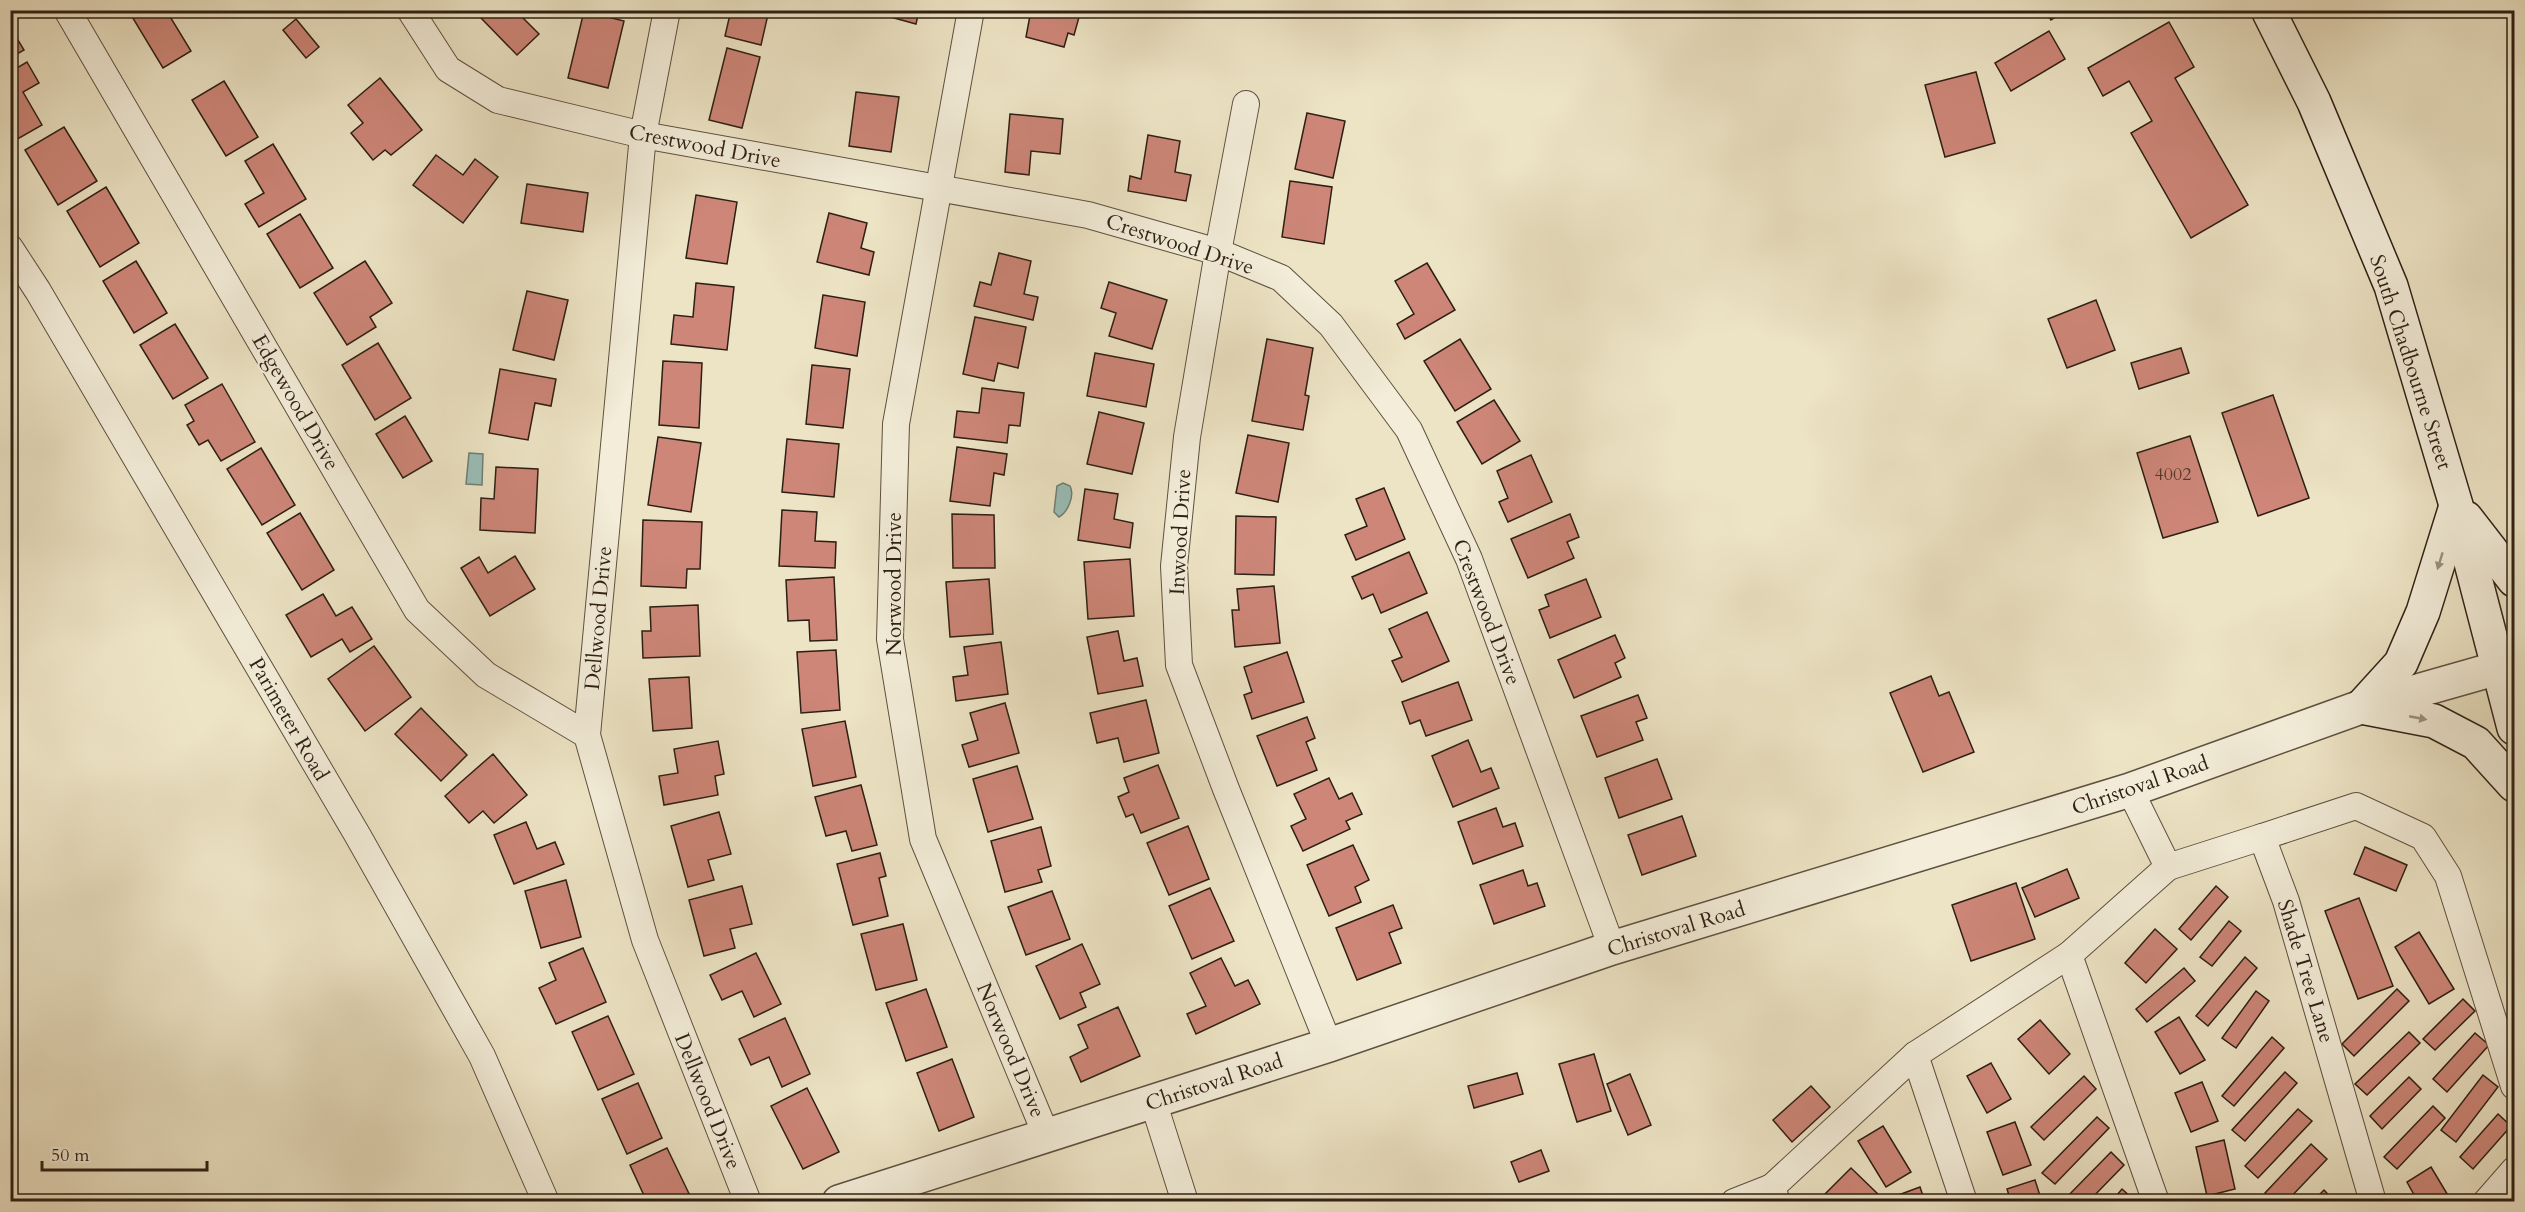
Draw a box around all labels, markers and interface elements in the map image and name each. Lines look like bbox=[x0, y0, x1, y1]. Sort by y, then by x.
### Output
street label: Crestwood Drive bbox=[627, 118, 783, 175]
street label: Crestwood Drive bbox=[1102, 207, 1258, 282]
street label: South Chadbourne Street bbox=[2362, 251, 2459, 474]
street label: Edgewood Drive bbox=[245, 329, 346, 476]
house number: 4002 bbox=[2155, 462, 2191, 487]
street label: Inwood Drive bbox=[1163, 468, 1198, 596]
street label: Norwood Drive bbox=[880, 512, 909, 656]
street label: Crestwood Drive bbox=[1445, 535, 1528, 689]
street label: Dellwood Drive bbox=[578, 545, 619, 691]
one-way arrow bbox=[2435, 552, 2444, 570]
street label: Parimeter Road bbox=[242, 652, 336, 786]
one-way arrow bbox=[2409, 714, 2428, 723]
street label: Christoval Road bbox=[2068, 748, 2212, 822]
street label: Christoval Road bbox=[1604, 895, 1749, 964]
street label: Shade Tree Lane bbox=[2270, 896, 2341, 1046]
street label: Norwood Drive bbox=[969, 978, 1052, 1122]
street label: Dellwood Drive bbox=[667, 1029, 748, 1174]
street label: Christoval Road bbox=[1142, 1047, 1287, 1118]
scale bar bbox=[42, 1134, 207, 1172]
text: 50 m bbox=[51, 1143, 90, 1168]

